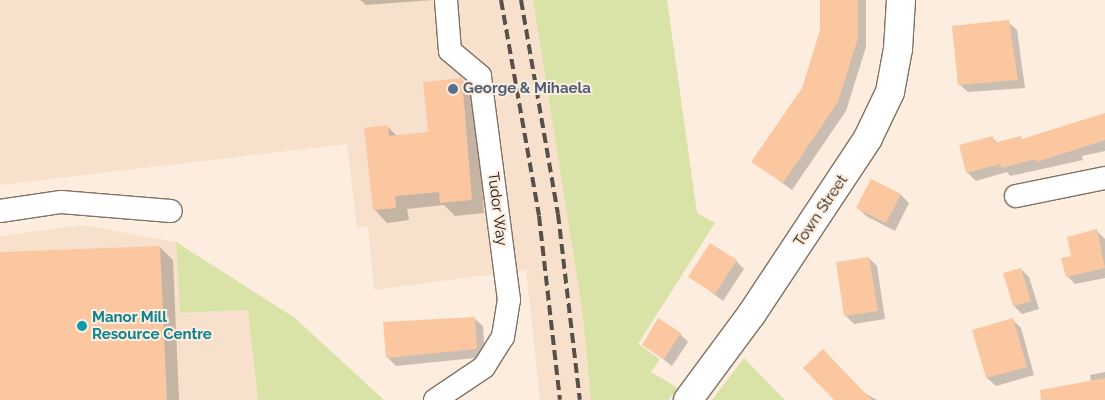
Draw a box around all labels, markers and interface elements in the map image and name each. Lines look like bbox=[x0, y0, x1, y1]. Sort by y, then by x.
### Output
place label: George & Mihaela bbox=[463, 80, 591, 98]
marker: George & Mihaela bbox=[447, 83, 459, 95]
street label: Tudor Way bbox=[483, 171, 511, 247]
street label: Town Street bbox=[790, 172, 852, 250]
place label: Manor Mill Resource Centre bbox=[92, 308, 212, 343]
marker: Manor Mill Resource Centre bbox=[76, 320, 88, 332]

